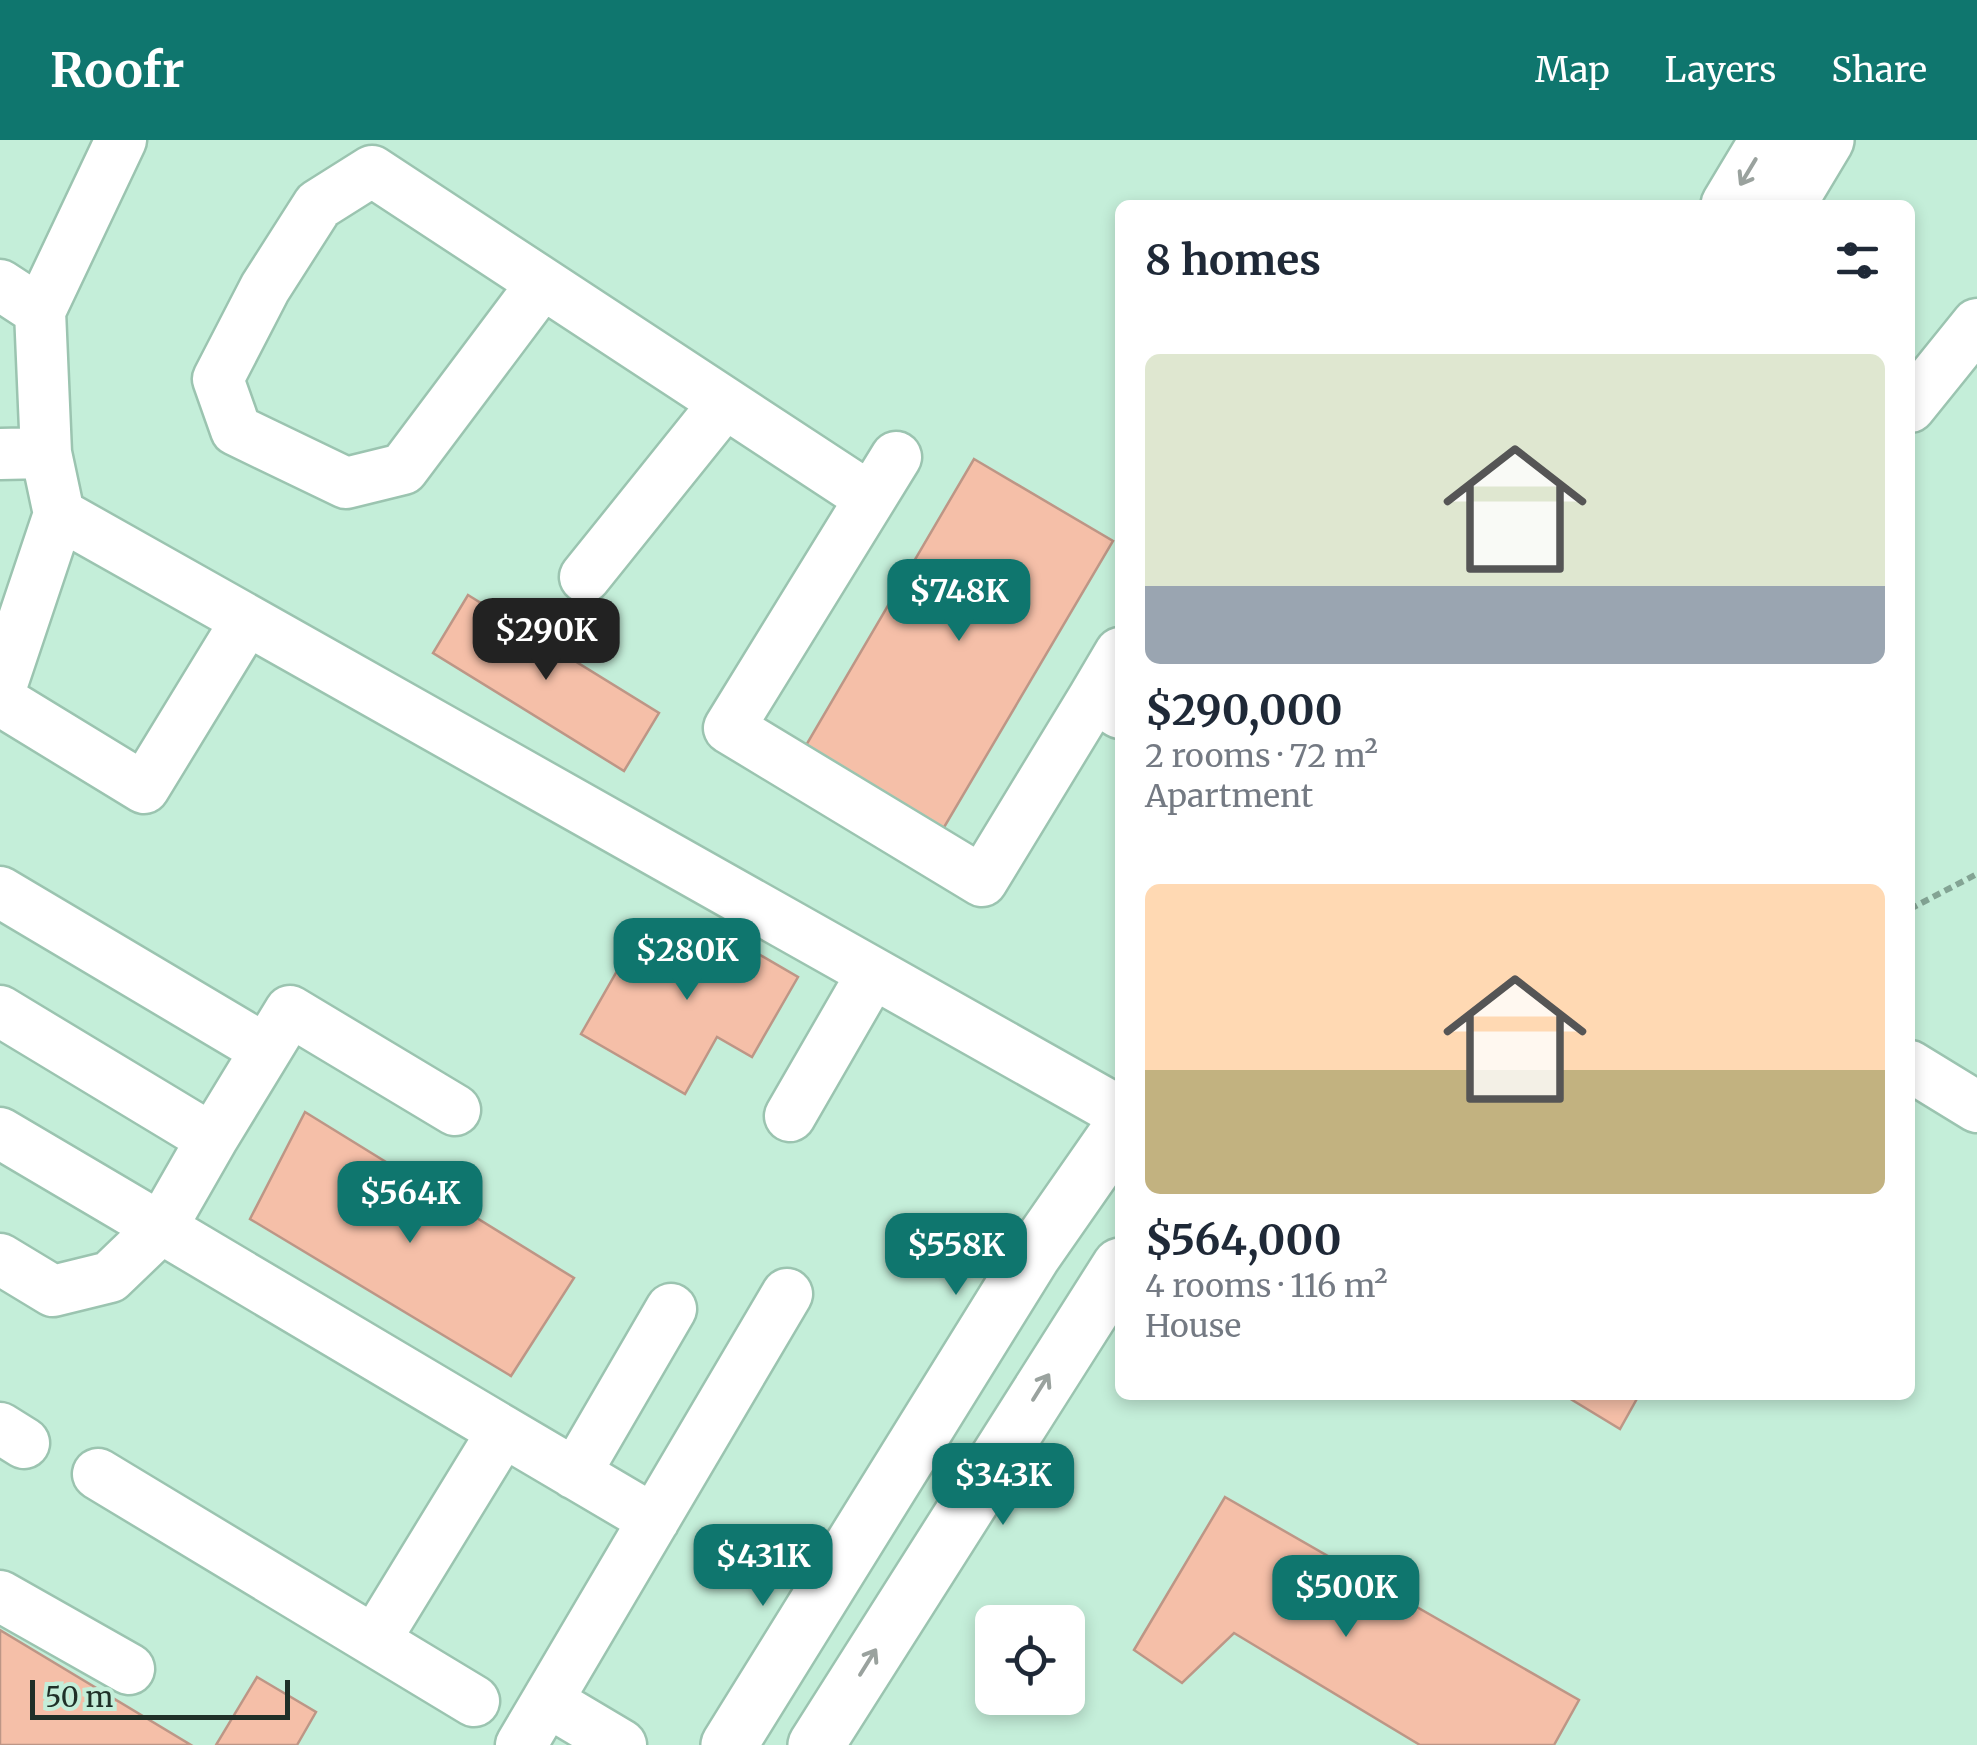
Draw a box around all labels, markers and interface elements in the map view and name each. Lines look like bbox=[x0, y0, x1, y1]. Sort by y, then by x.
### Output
text: Roofr bbox=[50, 40, 184, 100]
text: Map bbox=[1535, 48, 1610, 92]
text: Layers bbox=[1665, 48, 1776, 92]
text: Share bbox=[1831, 48, 1927, 92]
one-way arrow bbox=[1738, 158, 1758, 186]
icon: filters bbox=[1830, 233, 1885, 288]
text: 8 homes bbox=[1145, 234, 1321, 286]
icon: home bbox=[1425, 419, 1605, 599]
pin: $748K bbox=[889, 559, 1029, 644]
text: $748K bbox=[909, 571, 1009, 611]
pin: $290K bbox=[476, 598, 616, 683]
text: $290K bbox=[495, 610, 597, 650]
text: $290,000 bbox=[1145, 684, 1343, 736]
text: 2 rooms · 72 m² bbox=[1145, 736, 1378, 776]
text: Apartment bbox=[1145, 776, 1313, 816]
pin: $280K bbox=[617, 918, 757, 1003]
text: $280K bbox=[636, 930, 738, 970]
icon: home bbox=[1425, 949, 1605, 1129]
pin: $564K bbox=[340, 1161, 480, 1246]
text: $564K bbox=[359, 1173, 461, 1213]
pin: $558K bbox=[886, 1213, 1026, 1298]
text: $564,000 bbox=[1145, 1214, 1341, 1266]
text: $558K bbox=[907, 1225, 1005, 1265]
text: 4 rooms · 116 m² bbox=[1145, 1266, 1388, 1306]
text: House bbox=[1145, 1306, 1241, 1346]
one-way arrow bbox=[1031, 1373, 1051, 1402]
pin: $343K bbox=[933, 1443, 1073, 1528]
text: $343K bbox=[954, 1455, 1052, 1495]
pin: $431K bbox=[693, 1524, 833, 1609]
text: $431K bbox=[716, 1536, 810, 1576]
pin: $500K bbox=[1276, 1555, 1416, 1640]
text: $500K bbox=[1294, 1567, 1398, 1607]
map controls bbox=[975, 1605, 1085, 1715]
button: locate bbox=[975, 1605, 1085, 1715]
one-way arrow bbox=[858, 1649, 878, 1677]
scale bar bbox=[30, 1675, 290, 1720]
text: 50 m bbox=[45, 1679, 113, 1715]

